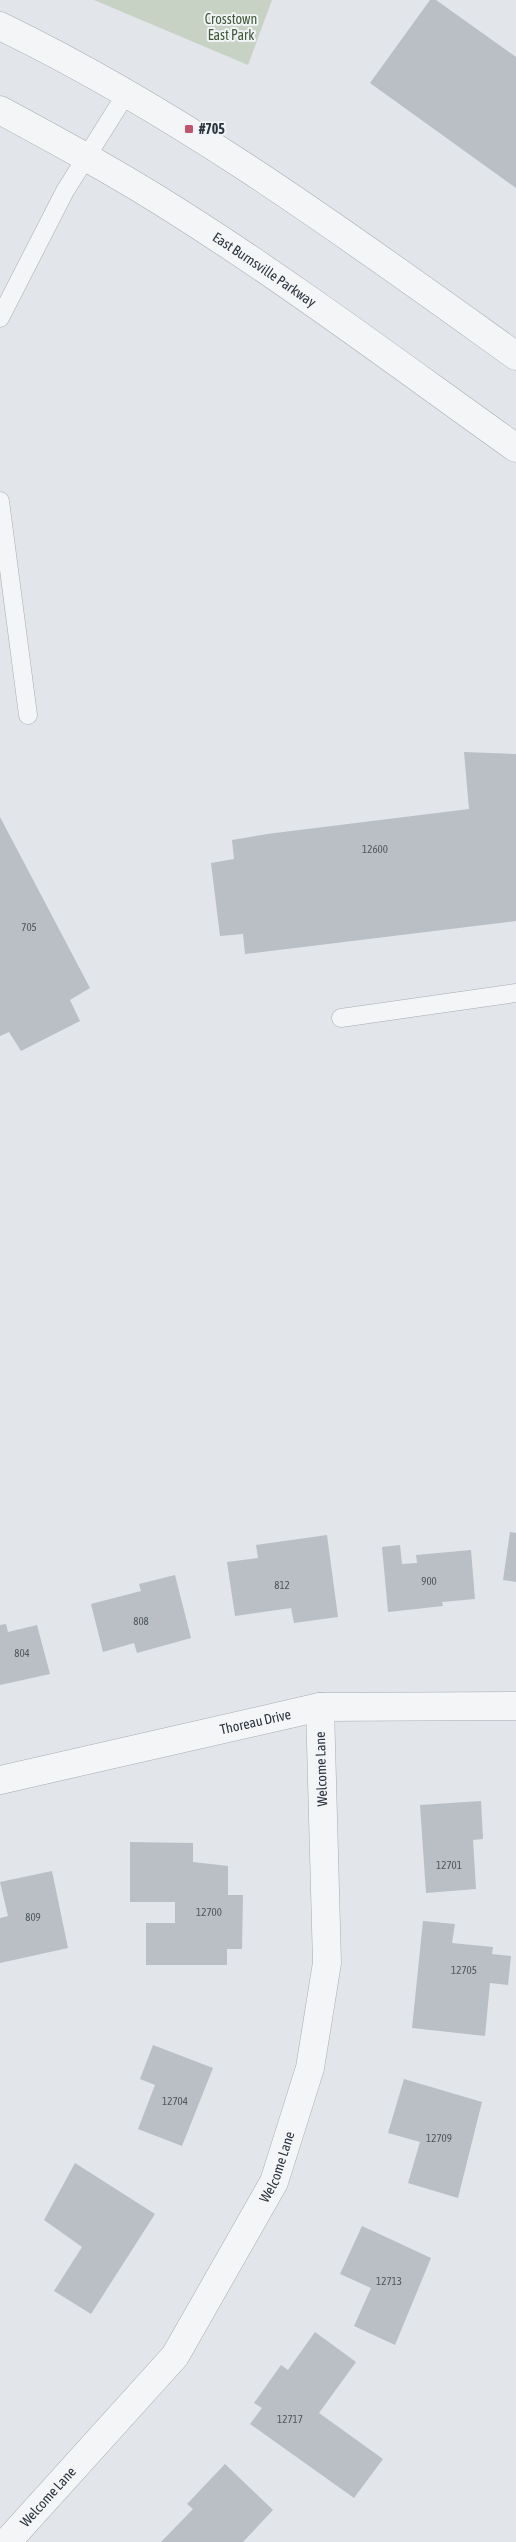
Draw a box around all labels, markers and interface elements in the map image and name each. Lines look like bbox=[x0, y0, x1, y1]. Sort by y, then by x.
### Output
park label: Crosstown East Park bbox=[205, 11, 257, 43]
place label: #705 bbox=[198, 121, 225, 137]
marker: #705 bbox=[183, 123, 195, 135]
street label: East Burnsville Parkway bbox=[210, 229, 319, 310]
house number: 12600 bbox=[362, 843, 388, 855]
house number: 705 bbox=[21, 921, 37, 933]
house number: 900 bbox=[421, 1575, 437, 1587]
house number: 812 bbox=[274, 1579, 290, 1591]
house number: 808 bbox=[133, 1615, 149, 1627]
house number: 804 bbox=[14, 1647, 30, 1659]
street label: Thoreau Drive bbox=[218, 1706, 292, 1738]
street label: Welcome Lane bbox=[312, 1731, 330, 1807]
house number: 12701 bbox=[436, 1859, 462, 1871]
house number: 12700 bbox=[196, 1906, 222, 1918]
house number: 809 bbox=[25, 1911, 41, 1923]
house number: 12705 bbox=[451, 1964, 477, 1976]
house number: 12704 bbox=[162, 2095, 188, 2107]
street label: Welcome Lane bbox=[256, 2129, 297, 2205]
house number: 12709 bbox=[426, 2132, 452, 2144]
house number: 12713 bbox=[376, 2275, 402, 2287]
house number: 12717 bbox=[277, 2413, 303, 2425]
street label: Welcome Lane bbox=[17, 2464, 79, 2530]

